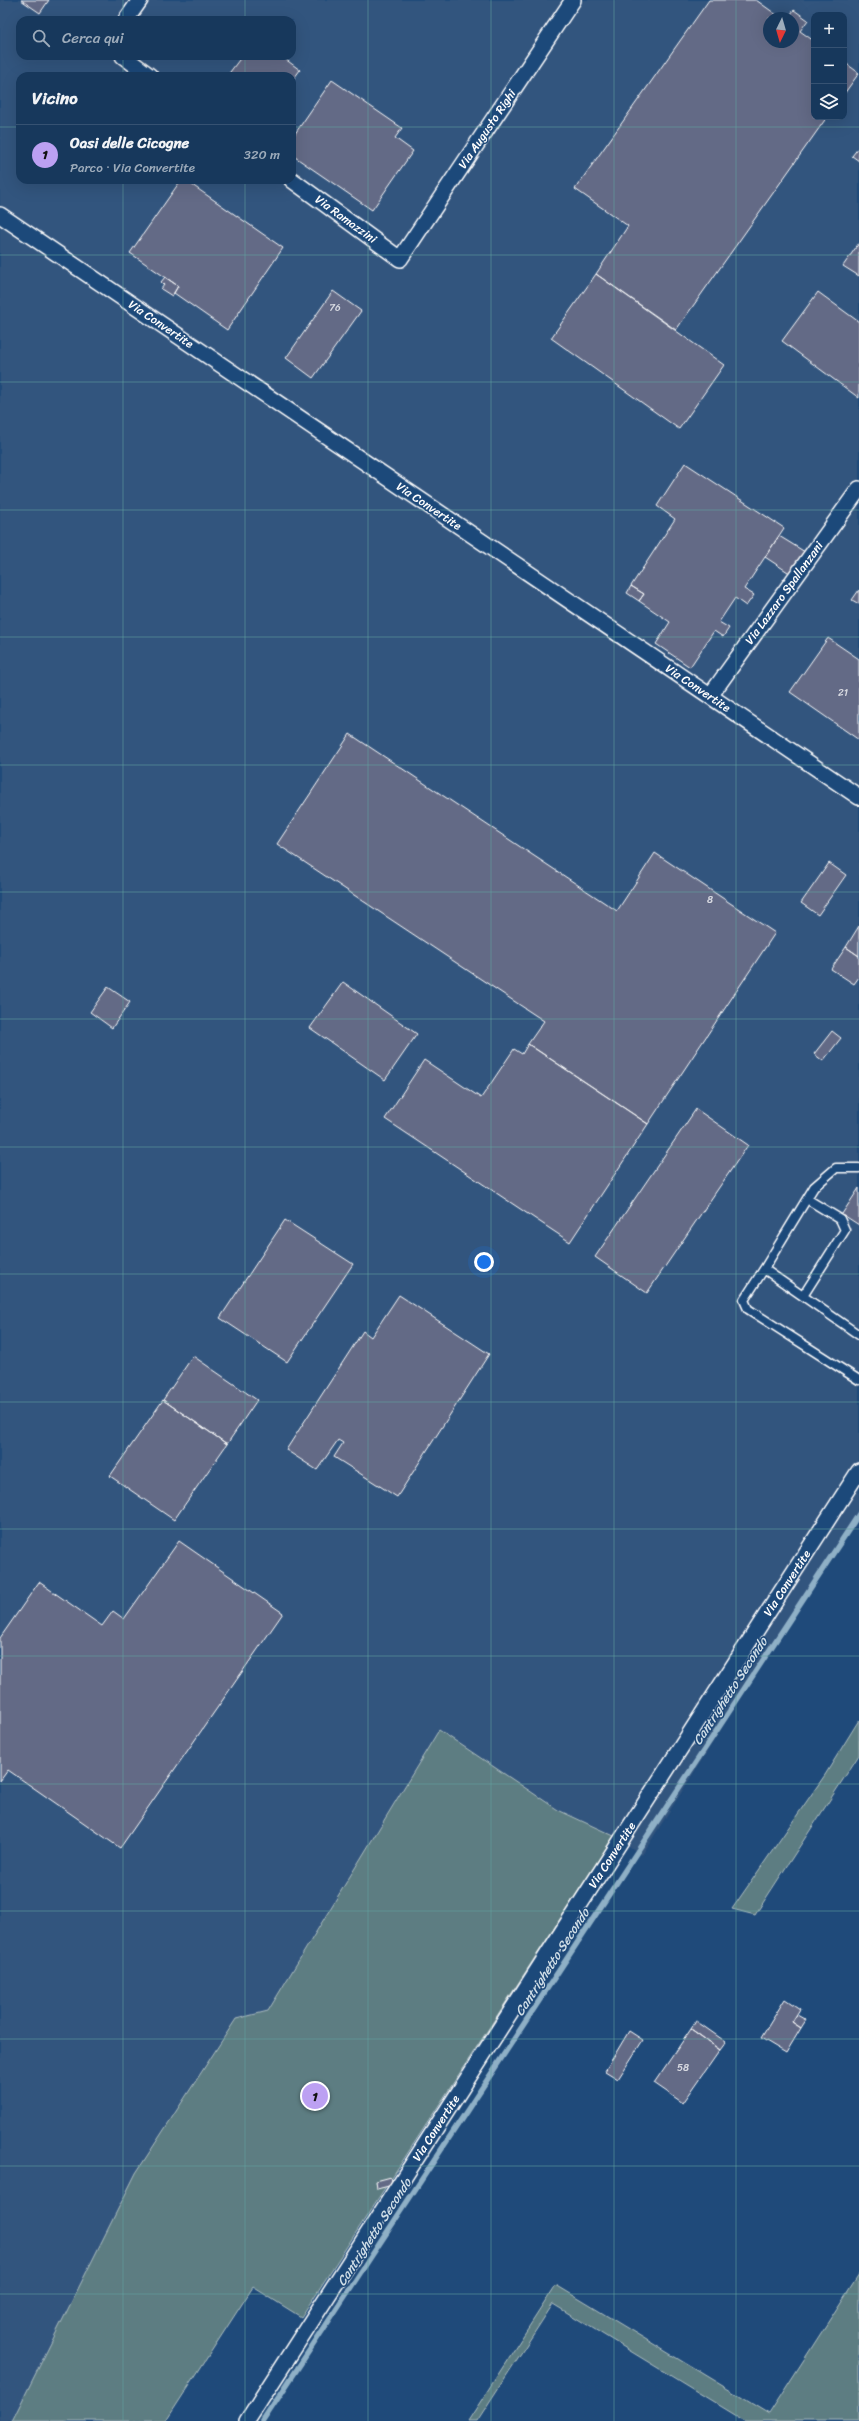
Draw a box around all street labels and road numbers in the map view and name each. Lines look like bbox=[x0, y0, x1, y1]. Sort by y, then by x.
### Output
street label: Via Augusto Righi bbox=[452, 84, 522, 173]
street label: Via Ramazzini bbox=[310, 189, 382, 250]
street label: Via Convertite bbox=[123, 294, 199, 354]
street label: Via Convertite bbox=[391, 476, 467, 536]
street label: Via Lazzaro Spallanzani bbox=[739, 536, 830, 649]
street label: Via Convertite bbox=[660, 658, 736, 718]
street label: Via Convertite bbox=[757, 1545, 817, 1621]
street label: Via Convertite bbox=[582, 1817, 642, 1893]
street label: Via Convertite bbox=[406, 2090, 466, 2166]

